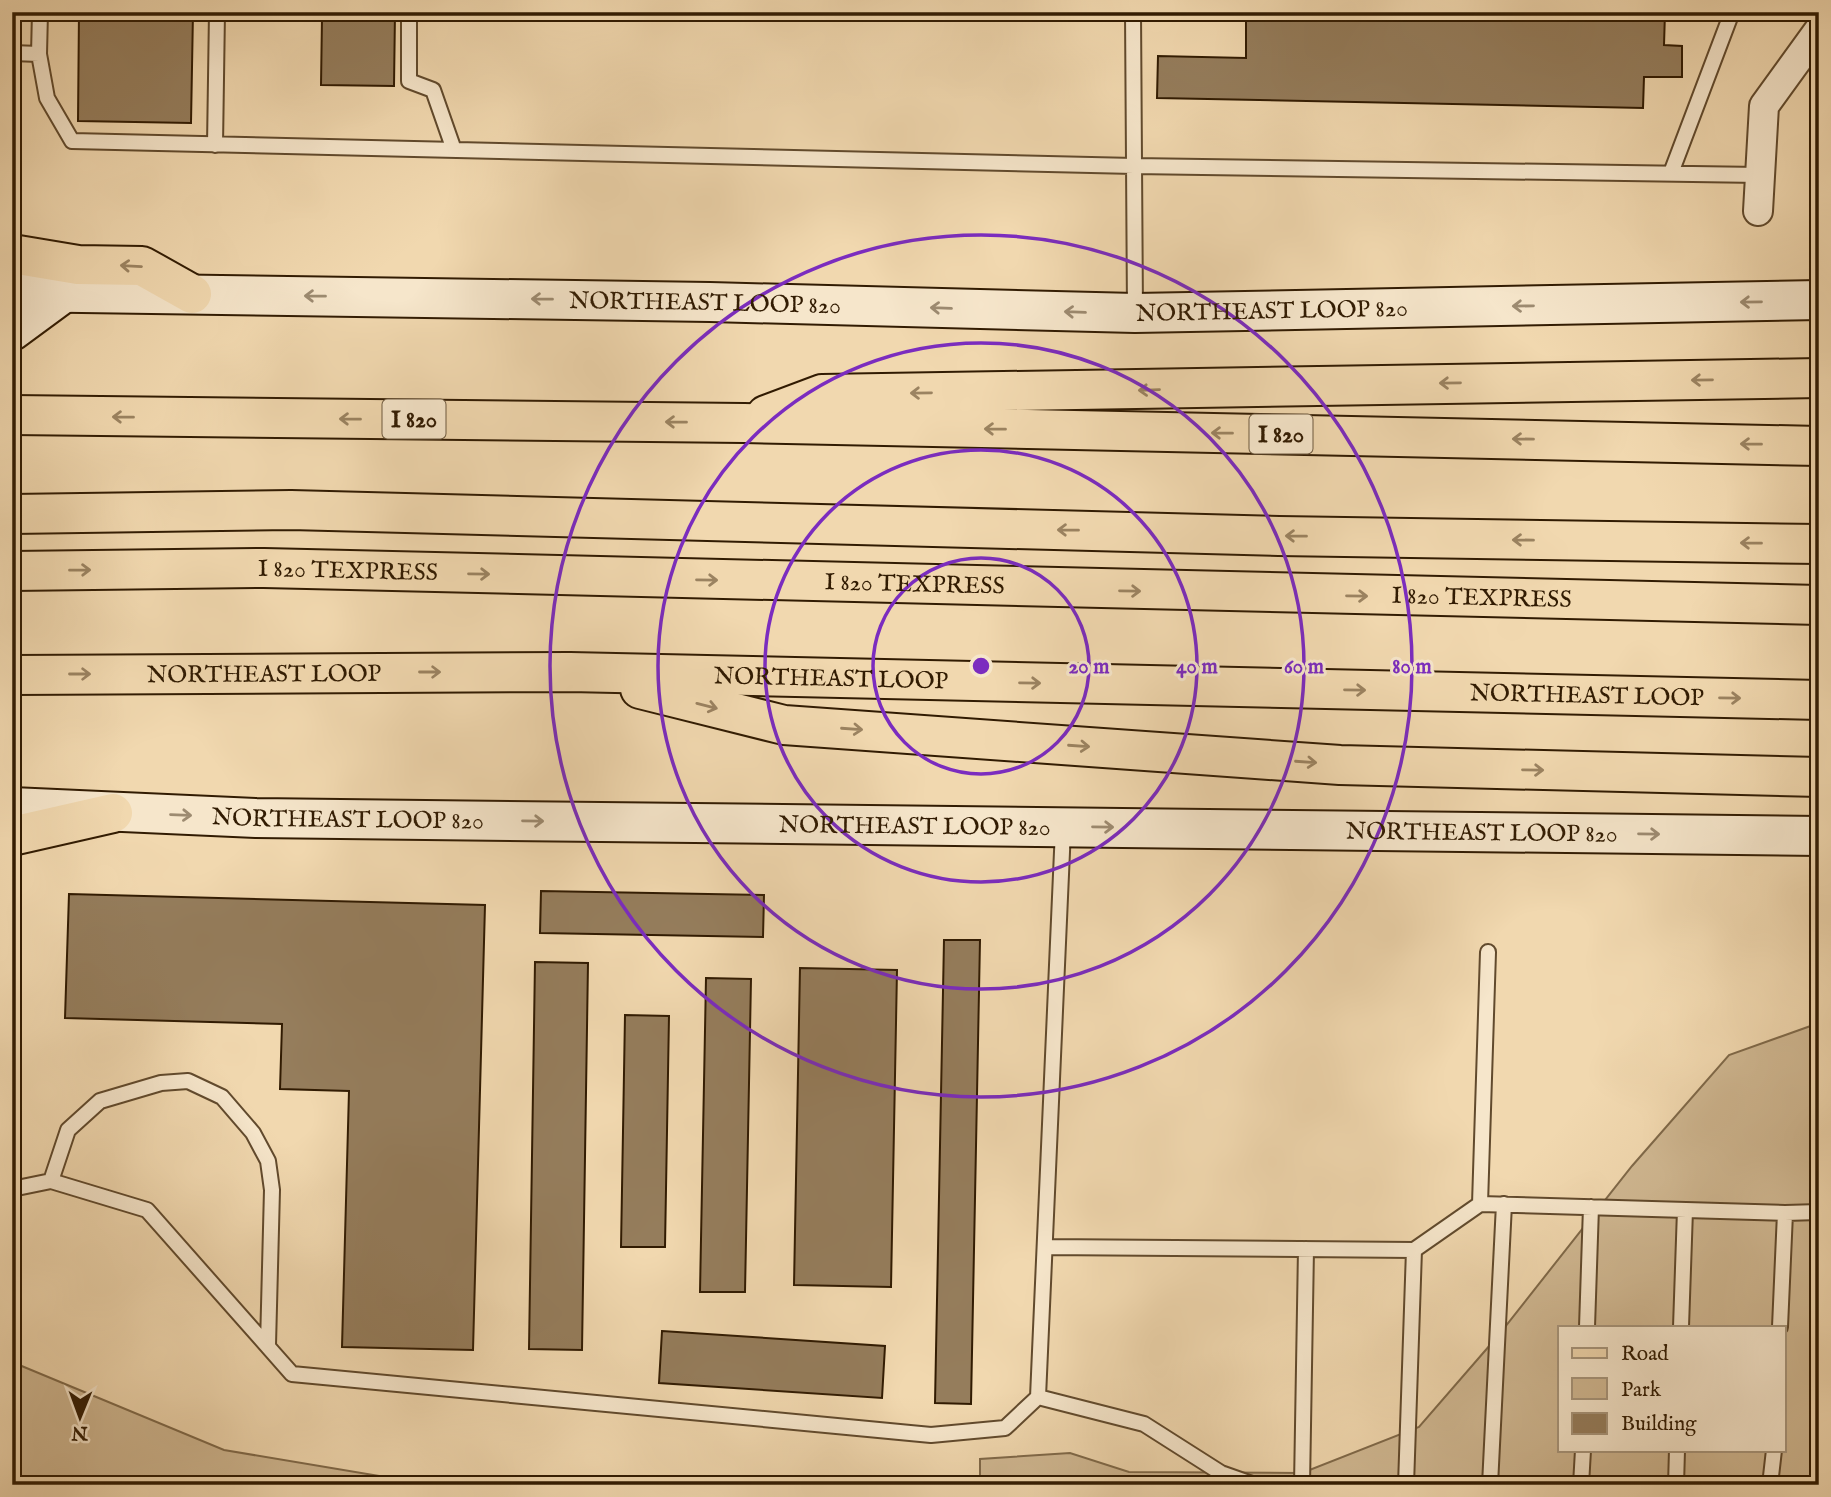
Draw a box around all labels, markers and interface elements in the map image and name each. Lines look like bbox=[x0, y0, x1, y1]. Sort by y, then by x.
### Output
one-way arrow bbox=[120, 260, 143, 273]
street label: NORTHEAST LOOP 820 bbox=[569, 286, 841, 322]
one-way arrow bbox=[304, 289, 327, 303]
one-way arrow bbox=[531, 292, 554, 306]
street label: NORTHEAST LOOP 820 bbox=[1135, 294, 1408, 330]
one-way arrow bbox=[1739, 295, 1762, 308]
one-way arrow bbox=[1512, 299, 1535, 313]
one-way arrow bbox=[930, 301, 953, 315]
one-way arrow bbox=[1064, 305, 1087, 318]
one-way arrow bbox=[1690, 373, 1713, 387]
one-way arrow bbox=[1438, 376, 1461, 390]
one-way arrow bbox=[1137, 384, 1160, 397]
one-way arrow bbox=[910, 386, 933, 400]
road number: I 820 bbox=[382, 400, 446, 438]
one-way arrow bbox=[112, 410, 135, 424]
one-way arrow bbox=[339, 412, 362, 426]
road number: I 820 bbox=[1250, 414, 1312, 454]
one-way arrow bbox=[665, 415, 688, 429]
one-way arrow bbox=[983, 422, 1006, 435]
one-way arrow bbox=[1211, 426, 1234, 440]
one-way arrow bbox=[1512, 432, 1535, 446]
one-way arrow bbox=[1739, 438, 1762, 451]
one-way arrow bbox=[1057, 524, 1080, 537]
one-way arrow bbox=[1284, 529, 1307, 543]
one-way arrow bbox=[1512, 533, 1535, 546]
one-way arrow bbox=[1739, 536, 1762, 550]
street label: I 820 TEXPRESS bbox=[258, 554, 438, 589]
one-way arrow bbox=[69, 564, 92, 577]
one-way arrow bbox=[468, 567, 491, 581]
street label: I 820 TEXPRESS bbox=[824, 567, 1005, 603]
one-way arrow bbox=[695, 573, 718, 586]
street label: I 820 TEXPRESS bbox=[1391, 581, 1572, 616]
one-way arrow bbox=[1118, 584, 1141, 597]
one-way arrow bbox=[1346, 589, 1369, 603]
centre of rings bbox=[969, 654, 993, 678]
text: 20 m bbox=[1069, 654, 1110, 681]
text: 40 m bbox=[1176, 654, 1218, 681]
text: 60 m bbox=[1284, 654, 1325, 681]
text: 80 m bbox=[1392, 654, 1432, 681]
street label: NORTHEAST LOOP bbox=[147, 659, 381, 691]
street label: NORTHEAST LOOP bbox=[713, 661, 949, 697]
one-way arrow bbox=[419, 666, 442, 679]
one-way arrow bbox=[69, 667, 92, 681]
one-way arrow bbox=[1018, 676, 1041, 689]
street label: NORTHEAST LOOP bbox=[1469, 678, 1704, 714]
one-way arrow bbox=[1343, 683, 1366, 697]
one-way arrow bbox=[1718, 692, 1741, 705]
one-way arrow bbox=[695, 700, 718, 713]
one-way arrow bbox=[840, 723, 863, 736]
one-way arrow bbox=[1067, 740, 1089, 753]
one-way arrow bbox=[1294, 756, 1316, 769]
one-way arrow bbox=[1521, 763, 1544, 776]
street label: NORTHEAST LOOP 820 bbox=[211, 802, 484, 838]
one-way arrow bbox=[169, 808, 192, 822]
street label: NORTHEAST LOOP 820 bbox=[778, 810, 1051, 844]
one-way arrow bbox=[521, 814, 544, 827]
street label: NORTHEAST LOOP 820 bbox=[1345, 817, 1618, 851]
one-way arrow bbox=[1092, 821, 1115, 834]
one-way arrow bbox=[1638, 827, 1661, 841]
legend bbox=[1558, 1326, 1786, 1452]
text: Road bbox=[1621, 1341, 1669, 1368]
text: Park bbox=[1621, 1377, 1662, 1404]
north arrow bbox=[46, 1382, 116, 1452]
text: Building bbox=[1621, 1411, 1697, 1438]
text: N bbox=[71, 1420, 89, 1444]

